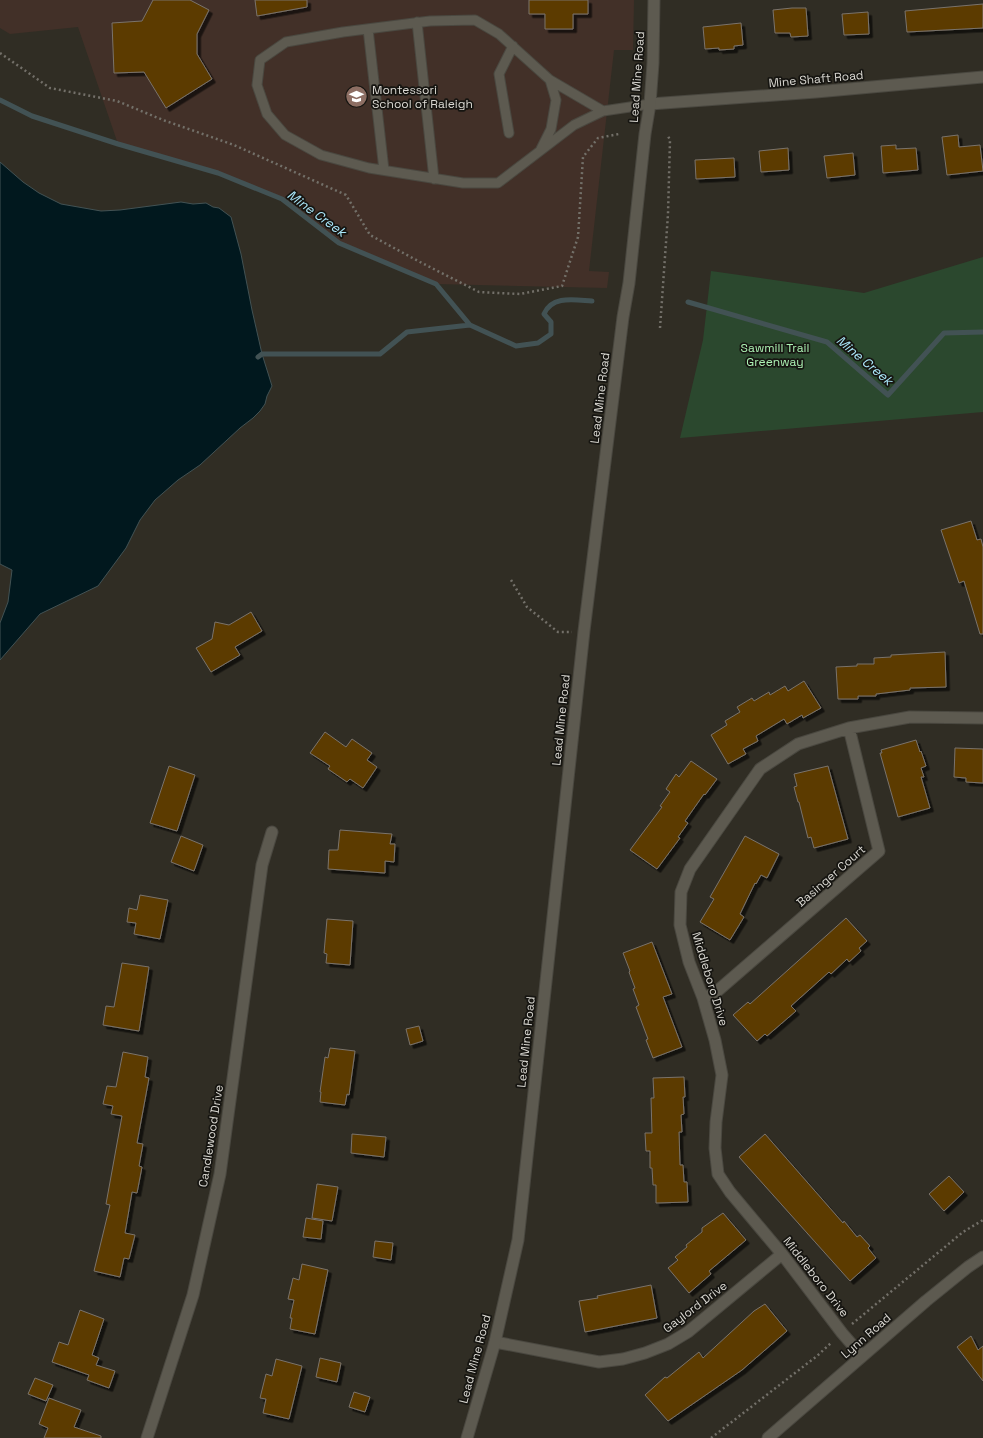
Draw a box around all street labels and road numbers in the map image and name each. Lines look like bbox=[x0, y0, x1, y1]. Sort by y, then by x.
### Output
street label: Lead Mine Road bbox=[626, 31, 648, 123]
street label: Mine Shaft Road bbox=[768, 67, 864, 91]
street label: Lead Mine Road bbox=[586, 352, 614, 444]
street label: Lead Mine Road bbox=[548, 674, 574, 766]
street label: Basinger Court bbox=[793, 842, 869, 910]
street label: Middleboro Drive bbox=[688, 930, 732, 1028]
street label: Lead Mine Road bbox=[513, 996, 539, 1088]
street label: Candlewood Drive bbox=[195, 1084, 227, 1188]
street label: Middleboro Drive bbox=[780, 1234, 852, 1320]
street label: Gaylord Drive bbox=[660, 1278, 730, 1336]
street label: Lynn Road bbox=[838, 1310, 894, 1362]
street label: Lead Mine Road bbox=[455, 1313, 495, 1405]

